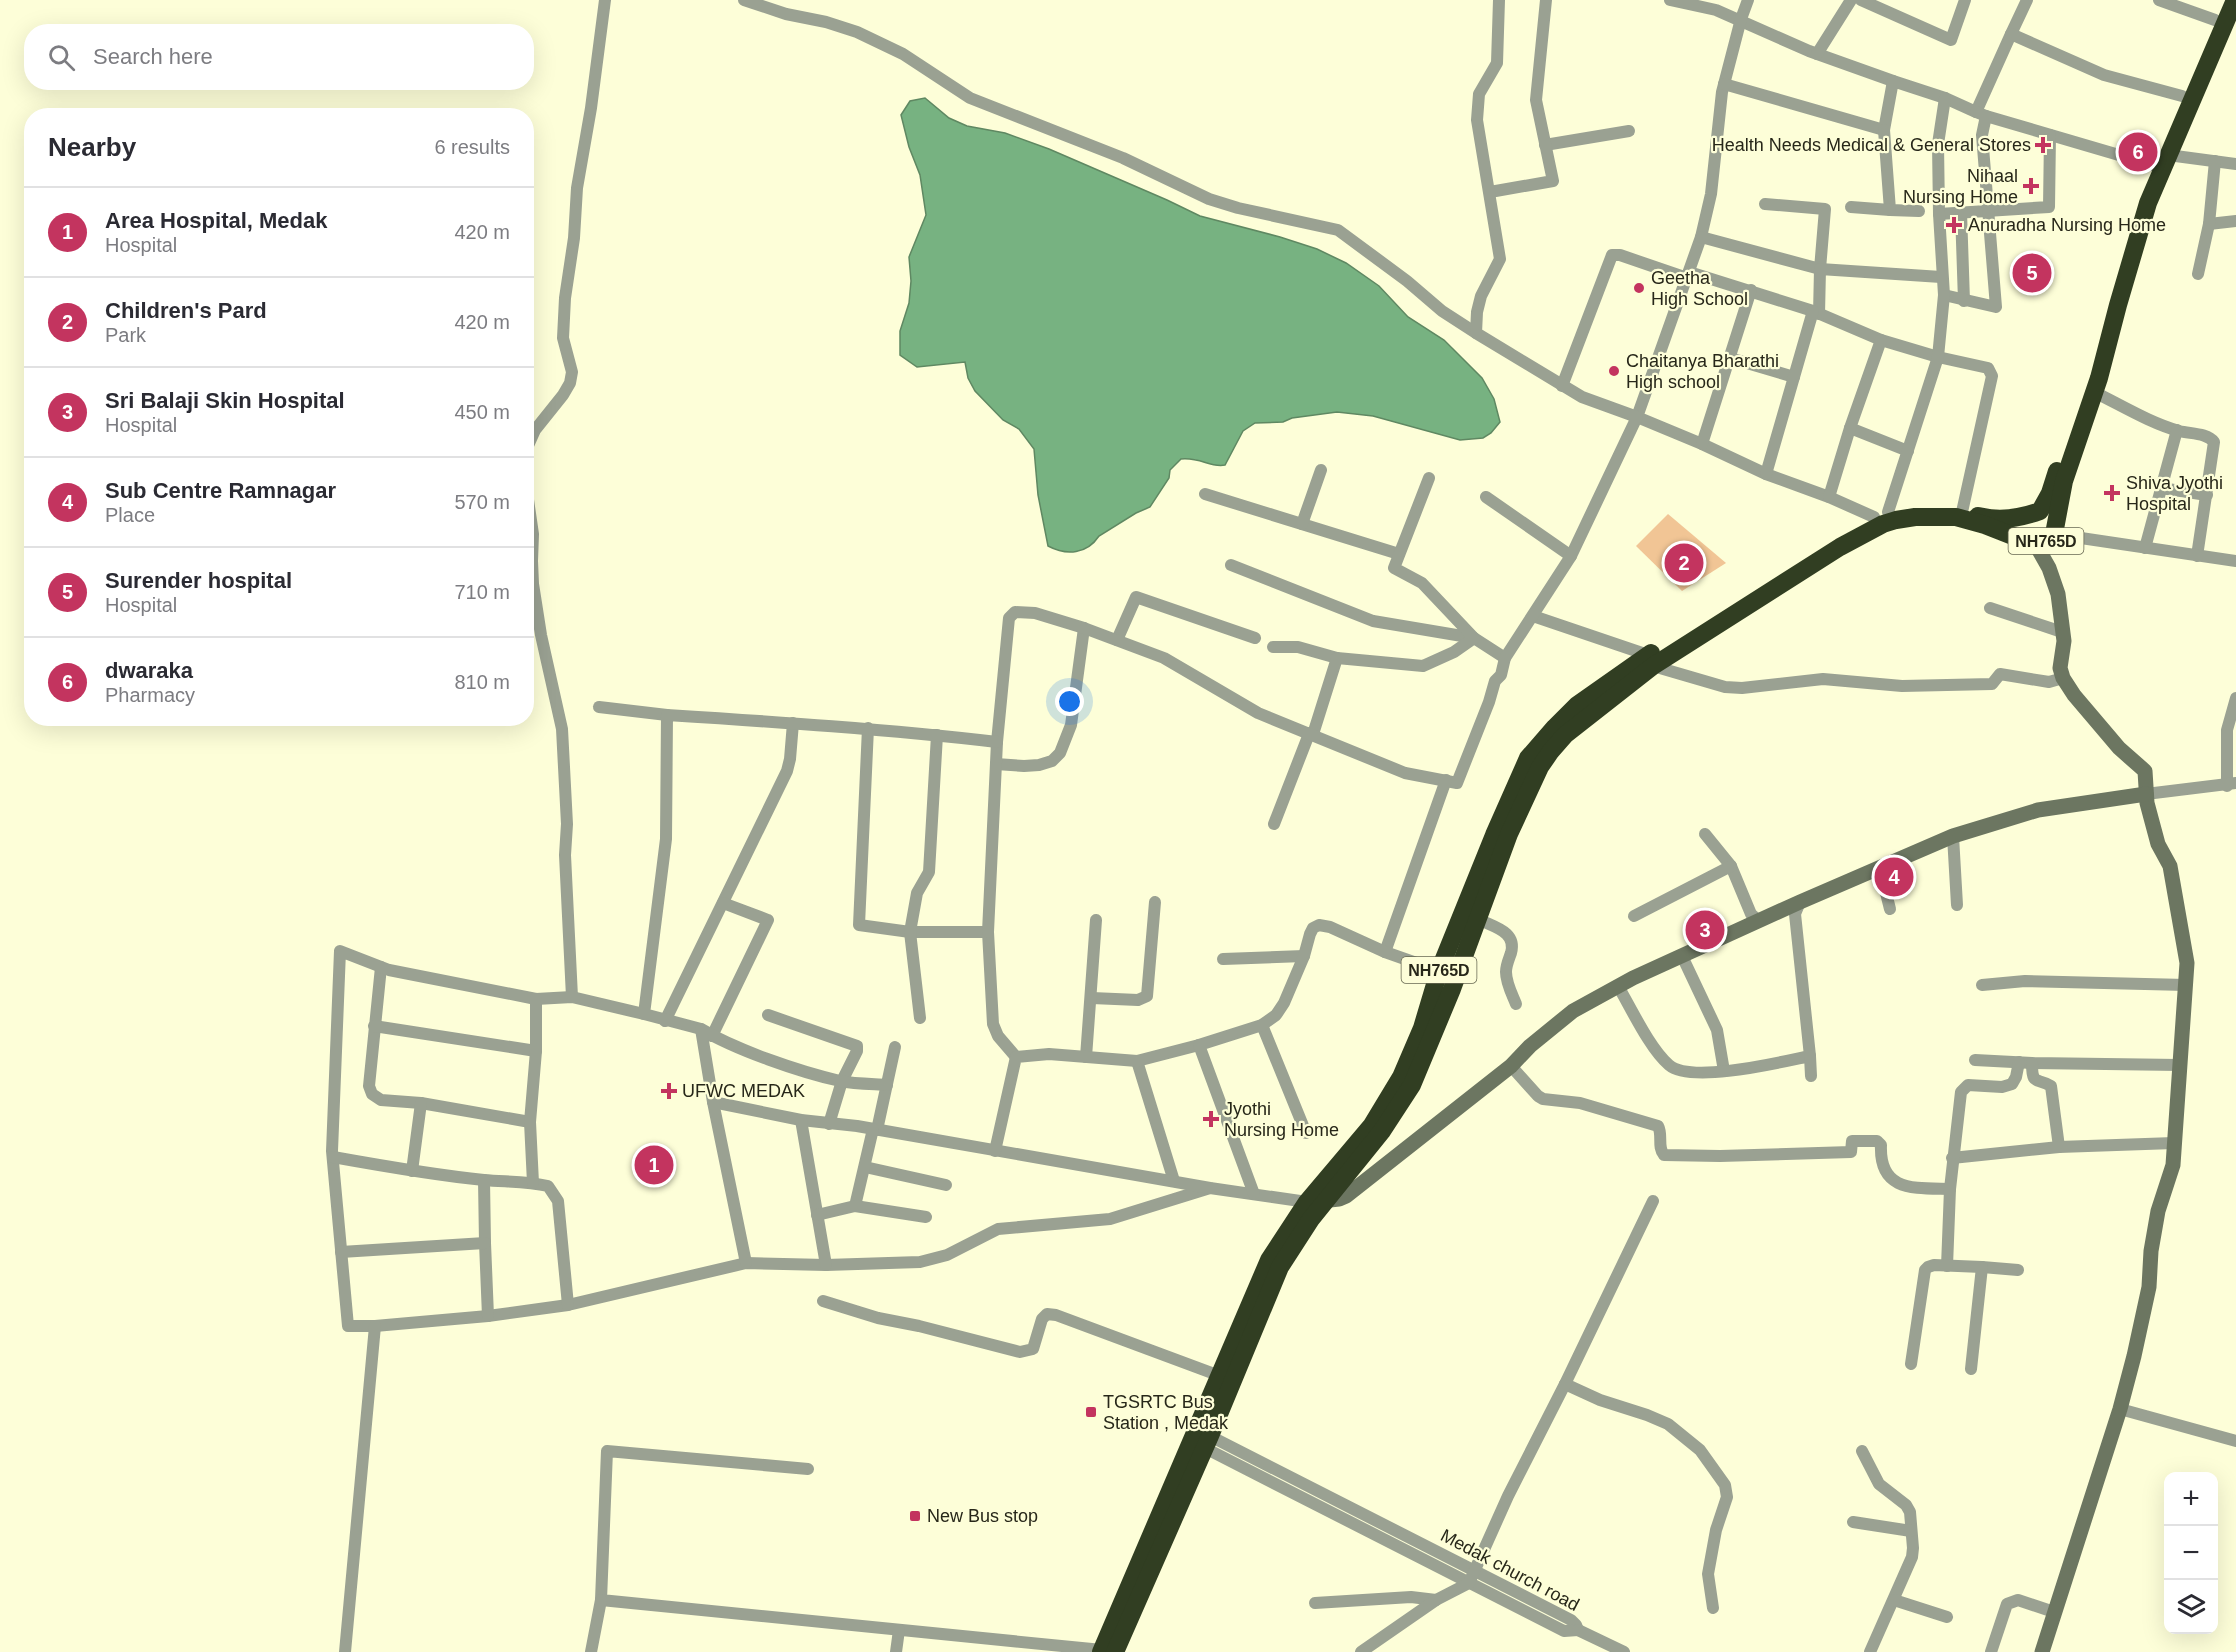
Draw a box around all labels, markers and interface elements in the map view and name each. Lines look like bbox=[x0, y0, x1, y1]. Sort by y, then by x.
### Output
search box bbox=[24, 24, 534, 90]
icon: search bbox=[45, 41, 78, 74]
text: Search here bbox=[93, 44, 213, 69]
pin: 6 bbox=[2118, 130, 2158, 174]
text: Nearby bbox=[48, 132, 136, 162]
place label: Health Needs Medical & General Stores bbox=[1712, 135, 2031, 155]
text: 6 results bbox=[434, 136, 510, 158]
marker: Health Needs Medical & General Stores bbox=[2036, 138, 2050, 152]
place label: Nihaal Nursing Home bbox=[1903, 166, 2018, 207]
marker: Nihaal Nursing Home bbox=[2022, 177, 2040, 195]
text: Area Hospital, Medak bbox=[105, 208, 328, 233]
place label: Anuradha Nursing Home bbox=[1968, 215, 2166, 235]
marker: Anuradha Nursing Home bbox=[1945, 216, 1963, 234]
text: 1 bbox=[62, 221, 73, 243]
text: 420 m bbox=[454, 221, 510, 243]
text: Hospital bbox=[105, 234, 177, 256]
pin: 5 bbox=[2012, 250, 2052, 296]
place label: Geetha High School bbox=[1651, 268, 1748, 309]
marker: Geetha High School bbox=[1632, 281, 1646, 295]
text: Children's Pard bbox=[105, 298, 267, 323]
text: 2 bbox=[62, 311, 73, 333]
text: 420 m bbox=[454, 311, 510, 333]
text: Park bbox=[105, 324, 146, 346]
place label: Chaitanya Bharathi High school bbox=[1626, 351, 1779, 392]
marker: Chaitanya Bharathi High school bbox=[1607, 364, 1621, 378]
text: Sri Balaji Skin Hospital bbox=[105, 388, 345, 413]
text: 3 bbox=[62, 401, 73, 423]
text: 450 m bbox=[454, 401, 510, 423]
text: Hospital bbox=[105, 414, 177, 436]
place label: Shiva Jyothi Hospital bbox=[2126, 473, 2223, 514]
text: Sub Centre Ramnagar bbox=[105, 478, 336, 503]
marker: Shiva Jyothi Hospital bbox=[2103, 484, 2121, 502]
text: 4 bbox=[62, 491, 73, 513]
text: 570 m bbox=[454, 491, 510, 513]
text: Place bbox=[105, 504, 155, 526]
road number: NH765D bbox=[2008, 528, 2084, 554]
pin: 2 bbox=[1664, 540, 1704, 586]
text: Surender hospital bbox=[105, 568, 292, 593]
text: 5 bbox=[62, 581, 73, 603]
text: 710 m bbox=[454, 581, 510, 603]
text: Hospital bbox=[105, 594, 177, 616]
text: dwaraka bbox=[105, 658, 193, 683]
text: 6 bbox=[62, 671, 73, 693]
text: 810 m bbox=[454, 671, 510, 693]
text: Pharmacy bbox=[105, 684, 195, 706]
your location bbox=[1055, 687, 1084, 716]
pin: 4 bbox=[1874, 854, 1914, 900]
pin: 3 bbox=[1686, 908, 1724, 952]
road number: NH765D bbox=[1402, 957, 1476, 983]
place label: UFWC MEDAK bbox=[682, 1081, 805, 1101]
marker: UFWC MEDAK bbox=[660, 1082, 678, 1100]
place label: Jyothi Nursing Home bbox=[1224, 1099, 1339, 1140]
marker: Jyothi Nursing Home bbox=[1202, 1110, 1220, 1128]
pin: 1 bbox=[634, 1142, 674, 1188]
place label: TGSRTC Bus Station , Medak bbox=[1103, 1392, 1229, 1433]
marker: TGSRTC Bus Station , Medak bbox=[1084, 1405, 1098, 1419]
map controls bbox=[2164, 1472, 2218, 1634]
button: + bbox=[2164, 1472, 2218, 1526]
place label: New Bus stop bbox=[927, 1506, 1038, 1526]
marker: New Bus stop bbox=[908, 1509, 922, 1523]
street label: Medak church road bbox=[1437, 1525, 1583, 1615]
button: − bbox=[2164, 1526, 2218, 1580]
button: layers bbox=[2164, 1580, 2218, 1634]

